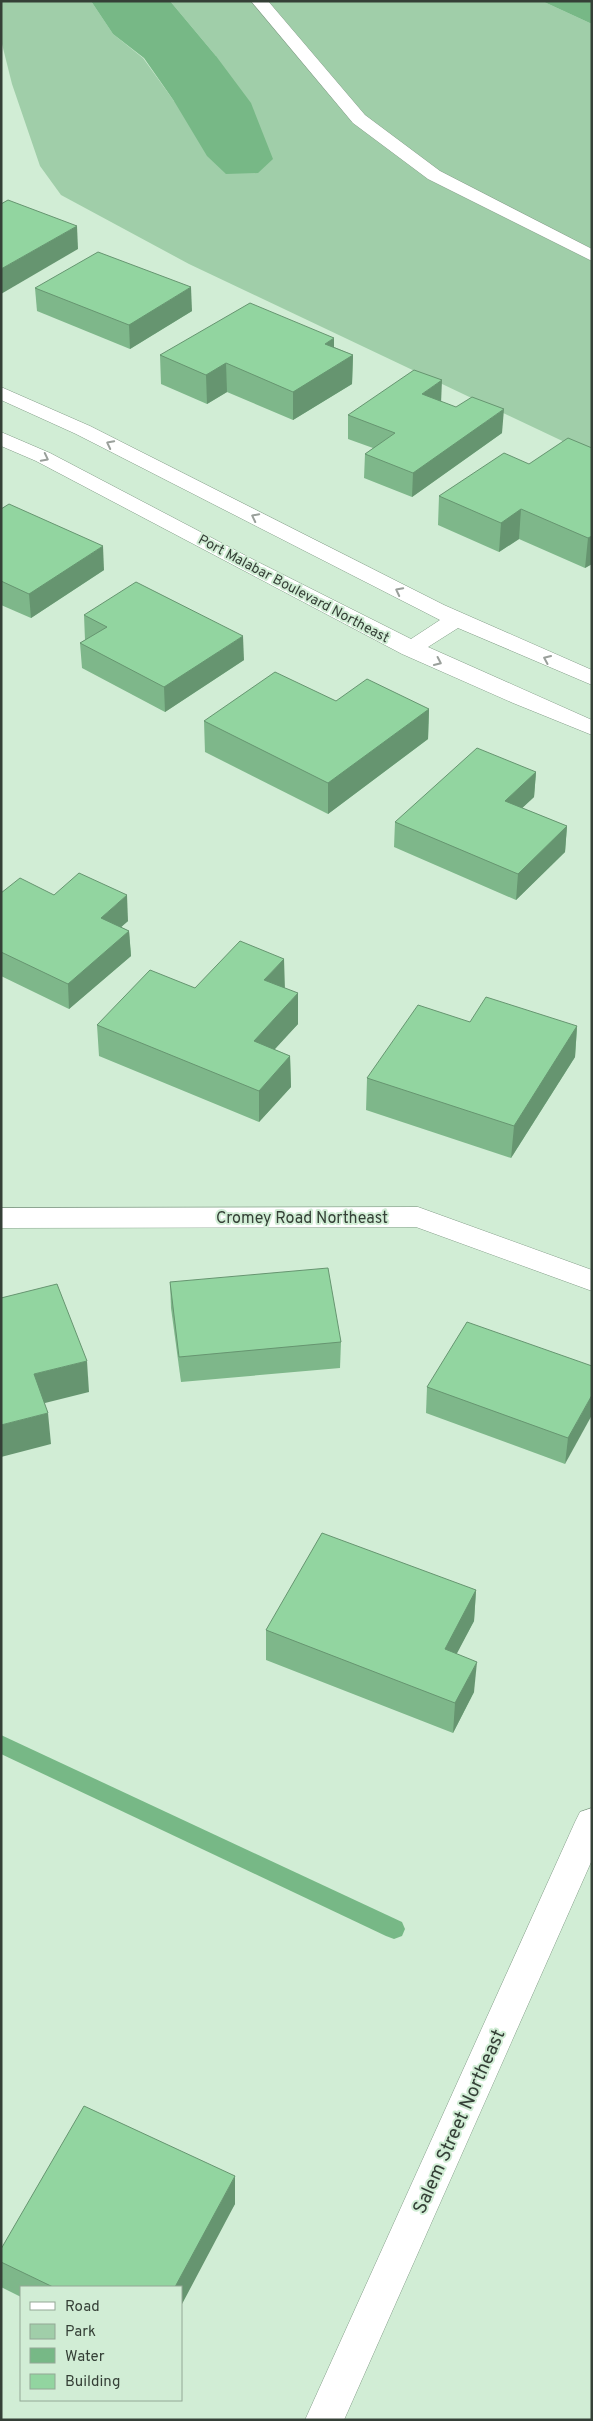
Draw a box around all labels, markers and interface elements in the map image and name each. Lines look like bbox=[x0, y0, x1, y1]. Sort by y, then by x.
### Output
one-way arrow bbox=[106, 440, 115, 450]
one-way arrow bbox=[40, 452, 49, 462]
one-way arrow bbox=[251, 513, 260, 523]
street label: Port Malabar Boulevard Northeast bbox=[195, 532, 392, 647]
one-way arrow bbox=[396, 587, 405, 597]
one-way arrow bbox=[543, 654, 552, 665]
one-way arrow bbox=[433, 655, 442, 666]
street label: Cromey Road Northeast bbox=[216, 1209, 388, 1229]
street label: Salem Street Northeast bbox=[408, 2026, 511, 2218]
legend bbox=[20, 2286, 182, 2401]
text: Road bbox=[65, 2298, 100, 2317]
text: Park bbox=[65, 2323, 96, 2342]
text: Water bbox=[65, 2348, 105, 2367]
text: Building bbox=[65, 2373, 120, 2392]

